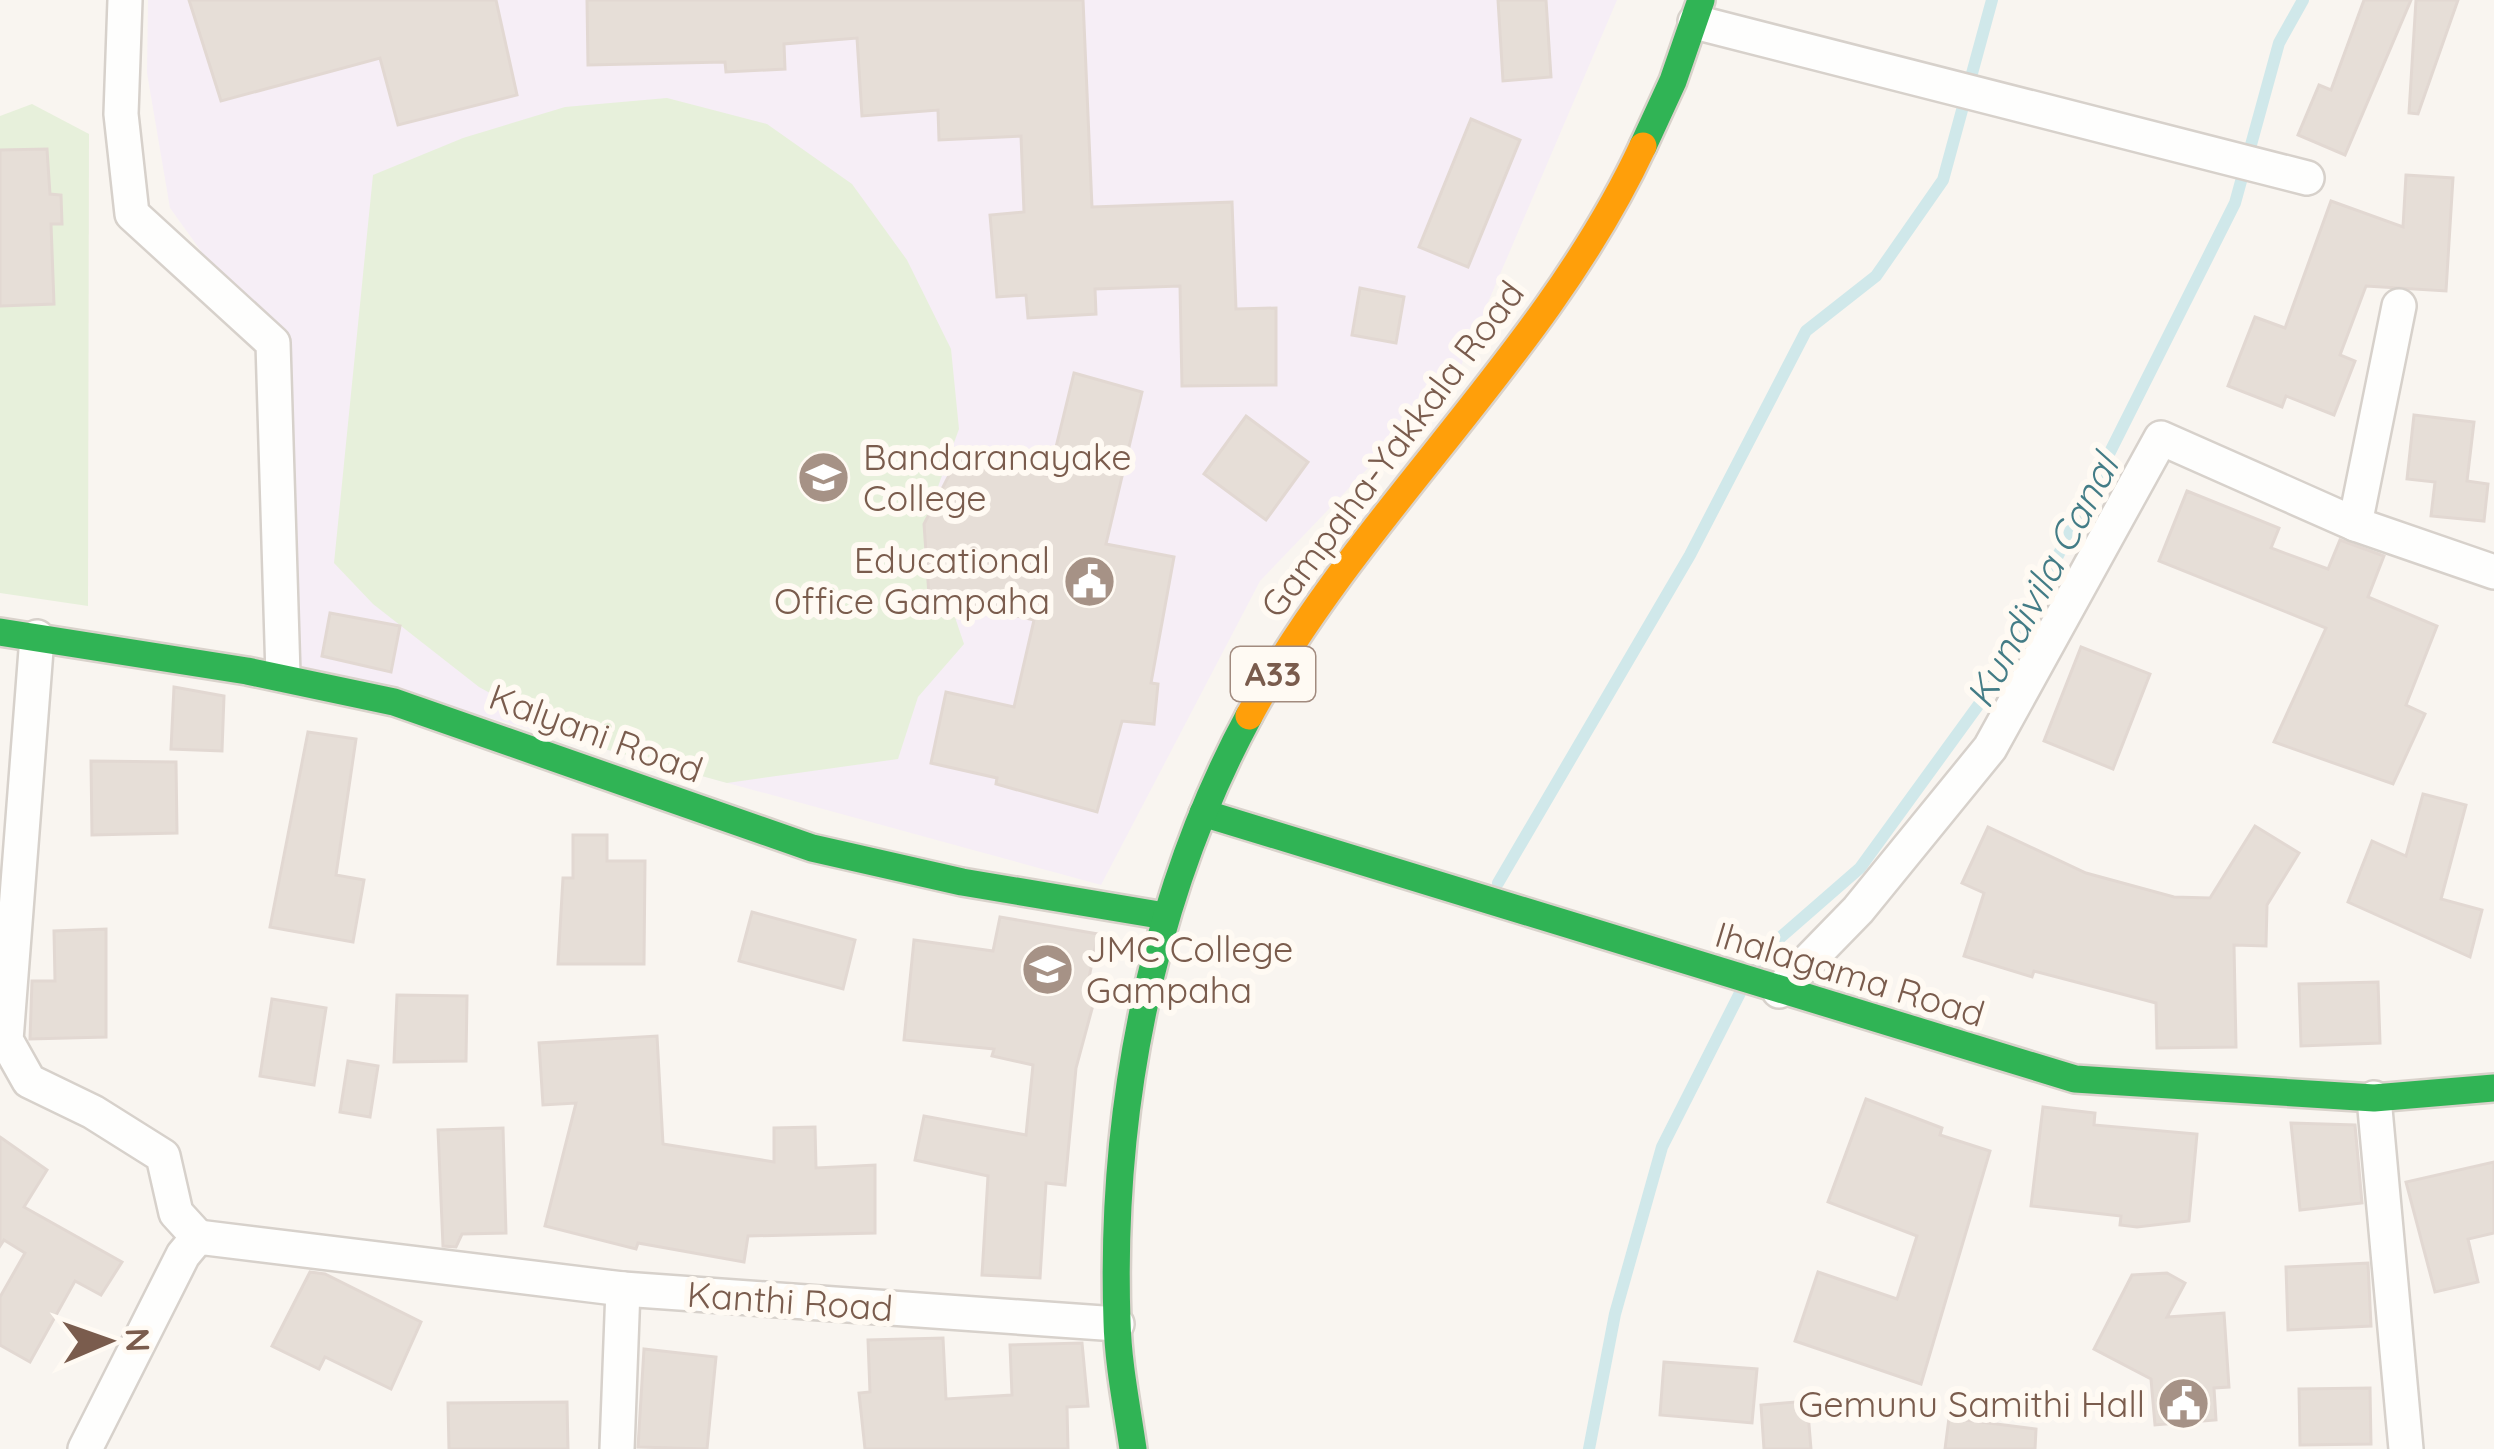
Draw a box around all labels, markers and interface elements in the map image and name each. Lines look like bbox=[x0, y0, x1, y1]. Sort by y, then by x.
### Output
street label: Gampaha-Yakkala Road bbox=[1250, 271, 1533, 626]
place label: Bandaranayake College bbox=[863, 434, 1132, 520]
water label: Kundivila Canal bbox=[1954, 443, 2131, 715]
school or university icon: Bandaranayake College bbox=[796, 450, 852, 506]
place label: Educational Office Gampaha bbox=[774, 537, 1050, 623]
public building icon: Educational Office Gampaha bbox=[1061, 553, 1117, 609]
road number: A33 bbox=[1231, 647, 1315, 701]
street label: Kalyani Road bbox=[483, 673, 709, 792]
street label: Ihalagama Road bbox=[1710, 911, 1990, 1036]
place label: JMC College Gampaha bbox=[1086, 926, 1293, 1012]
school or university icon: JMC College Gampaha bbox=[1019, 942, 1075, 998]
street label: Kanthi Road bbox=[685, 1271, 895, 1330]
north arrow bbox=[48, 1281, 168, 1401]
text: N bbox=[118, 1327, 159, 1353]
public building icon: Gemunu Samithi Hall bbox=[2156, 1376, 2212, 1432]
place label: Gemunu Samithi Hall bbox=[1798, 1381, 2145, 1426]

